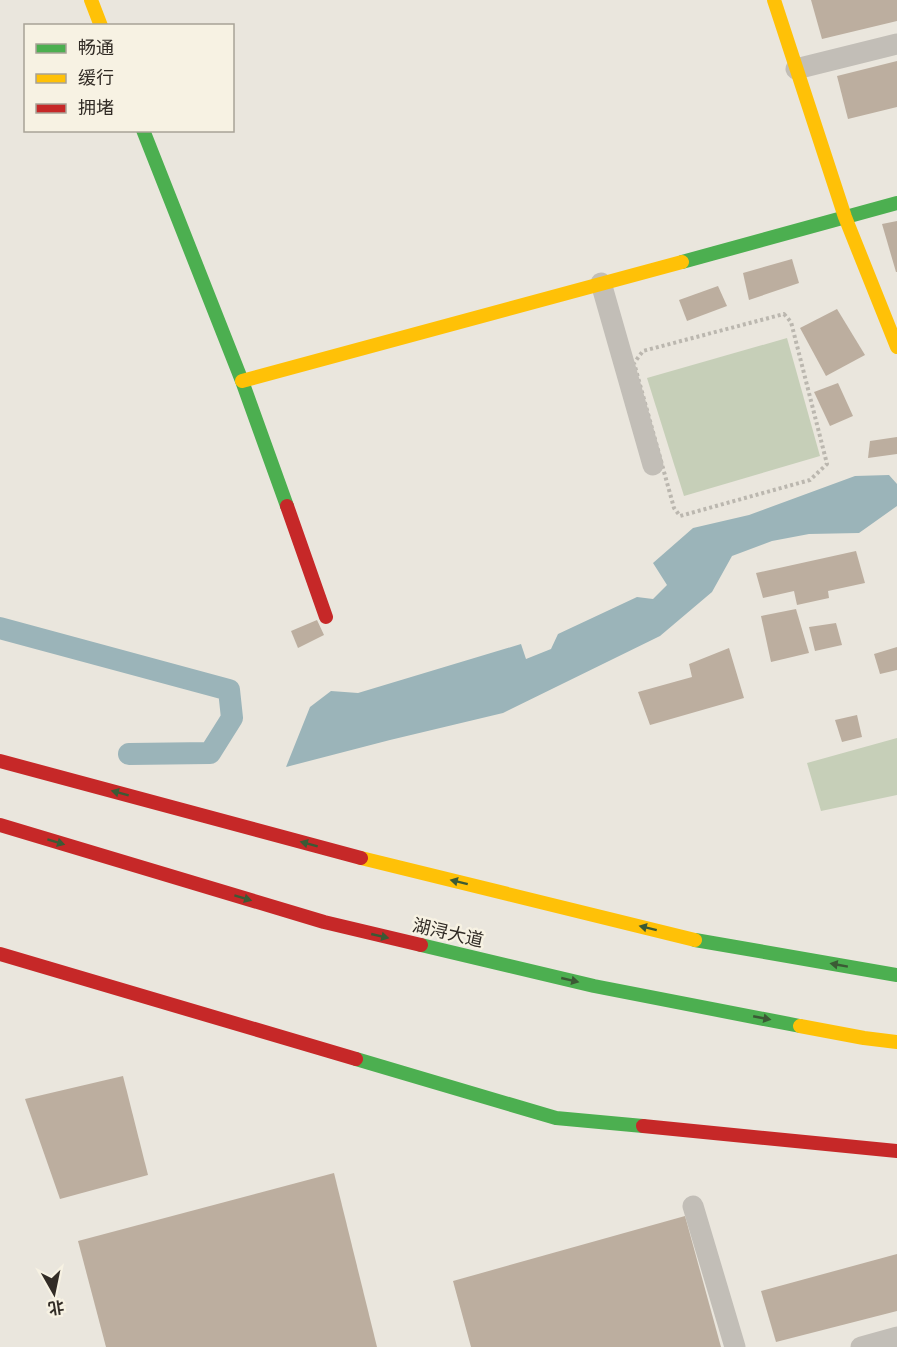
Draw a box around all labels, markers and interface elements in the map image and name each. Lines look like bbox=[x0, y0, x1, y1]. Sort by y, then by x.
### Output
legend bbox=[24, 24, 234, 132]
text: 畅通 bbox=[78, 36, 114, 60]
text: 缓行 bbox=[78, 66, 114, 90]
text: 拥堵 bbox=[78, 96, 114, 120]
one-way arrow bbox=[111, 788, 129, 798]
one-way arrow bbox=[47, 838, 65, 847]
one-way arrow bbox=[299, 839, 317, 848]
one-way arrow bbox=[449, 877, 468, 887]
one-way arrow bbox=[234, 894, 252, 903]
street label: 湖浔大道 bbox=[410, 913, 486, 953]
one-way arrow bbox=[639, 923, 657, 933]
one-way arrow bbox=[371, 931, 390, 941]
one-way arrow bbox=[830, 960, 849, 969]
one-way arrow bbox=[561, 976, 580, 986]
one-way arrow bbox=[752, 1014, 771, 1023]
north arrow bbox=[24, 1263, 84, 1323]
text: 北 bbox=[47, 1295, 66, 1319]

